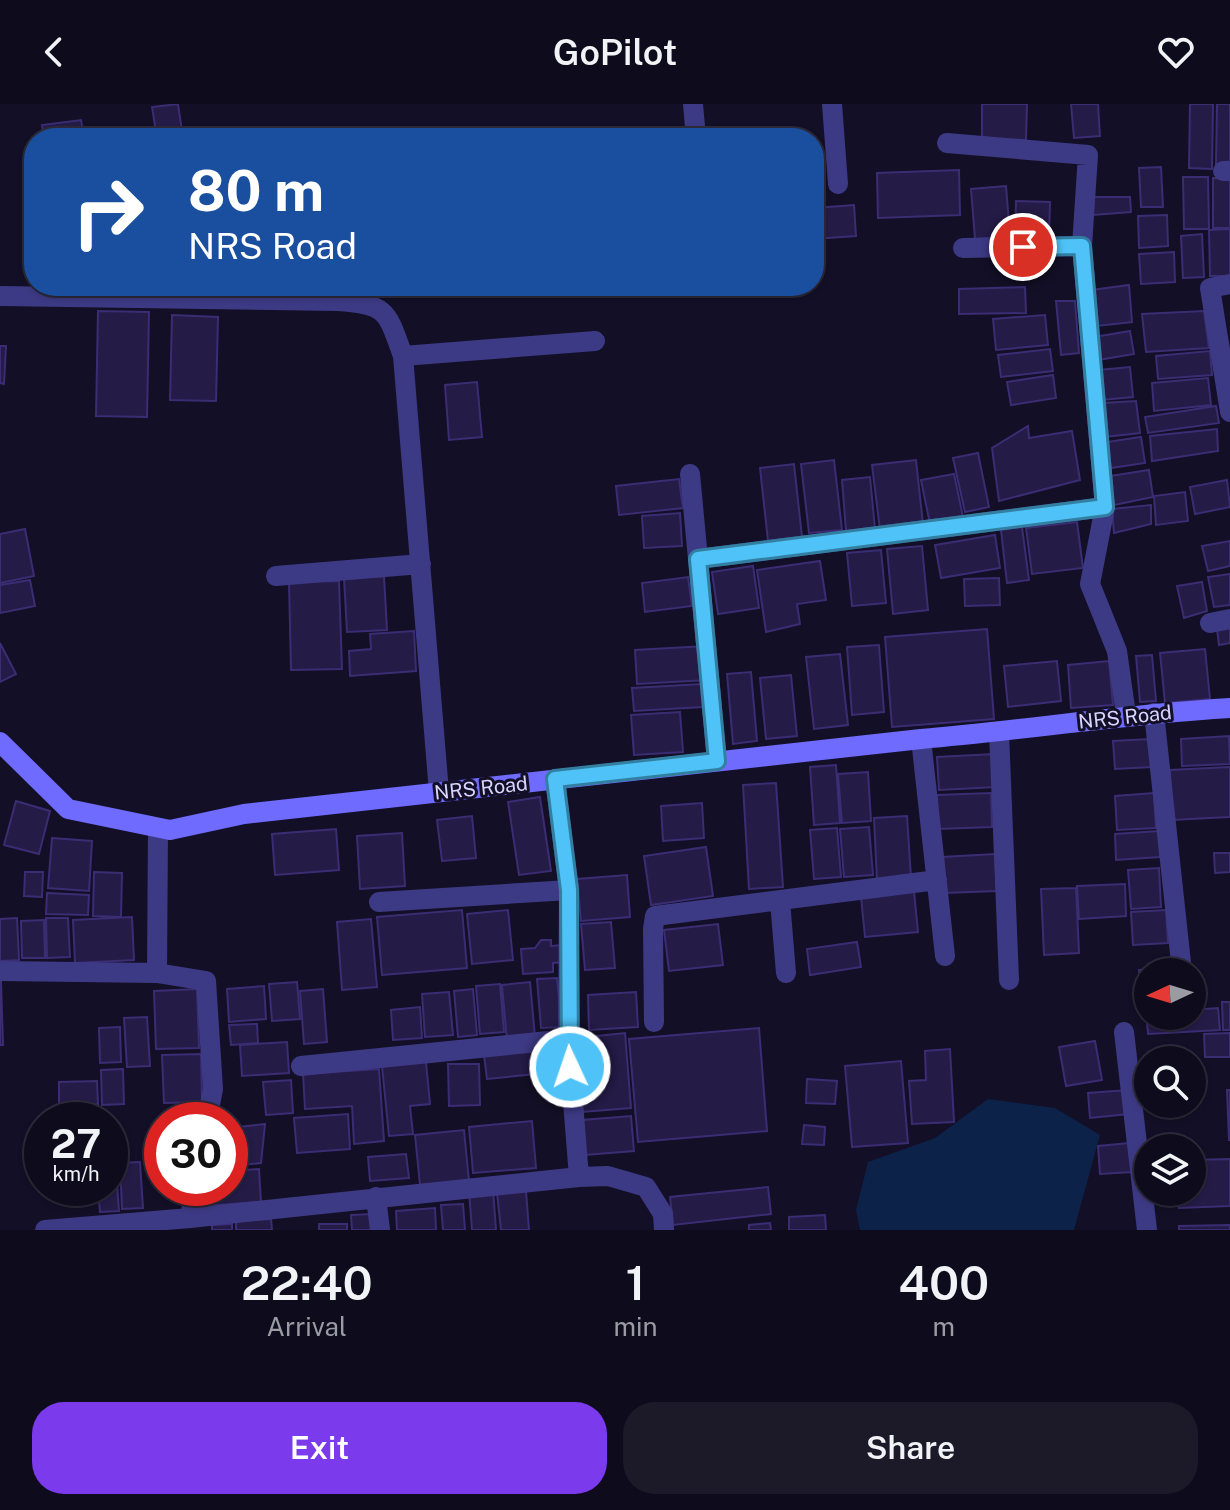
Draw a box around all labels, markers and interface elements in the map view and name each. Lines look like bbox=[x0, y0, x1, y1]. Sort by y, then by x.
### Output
icon: back bbox=[32, 30, 76, 74]
icon: heart bbox=[1154, 30, 1198, 74]
text: GoPilot bbox=[553, 31, 677, 73]
text: 80 m bbox=[188, 158, 324, 224]
icon: right bbox=[56, 160, 160, 264]
pin bbox=[989, 213, 1057, 281]
text: NRS Road bbox=[188, 225, 357, 267]
icon: arrive bbox=[1001, 225, 1045, 269]
street label: NRS Road bbox=[1077, 700, 1173, 734]
street label: NRS Road bbox=[433, 771, 529, 805]
north arrow bbox=[1134, 958, 1206, 1030]
map controls bbox=[1134, 958, 1206, 1206]
position arrow bbox=[528, 1025, 612, 1109]
button: search bbox=[1134, 1046, 1206, 1118]
speed limit sign: 30 bbox=[144, 1102, 248, 1206]
text: 27 bbox=[51, 1120, 101, 1167]
button: layers bbox=[1134, 1134, 1206, 1206]
text: km/h bbox=[52, 1162, 100, 1186]
text: 22:40 bbox=[241, 1254, 373, 1311]
text: 1 bbox=[625, 1254, 646, 1311]
text: 400 bbox=[898, 1254, 989, 1311]
text: Arrival bbox=[267, 1311, 347, 1342]
text: min bbox=[613, 1311, 658, 1342]
text: m bbox=[933, 1311, 955, 1342]
button: Exit bbox=[32, 1402, 607, 1494]
button: Share bbox=[623, 1402, 1198, 1494]

